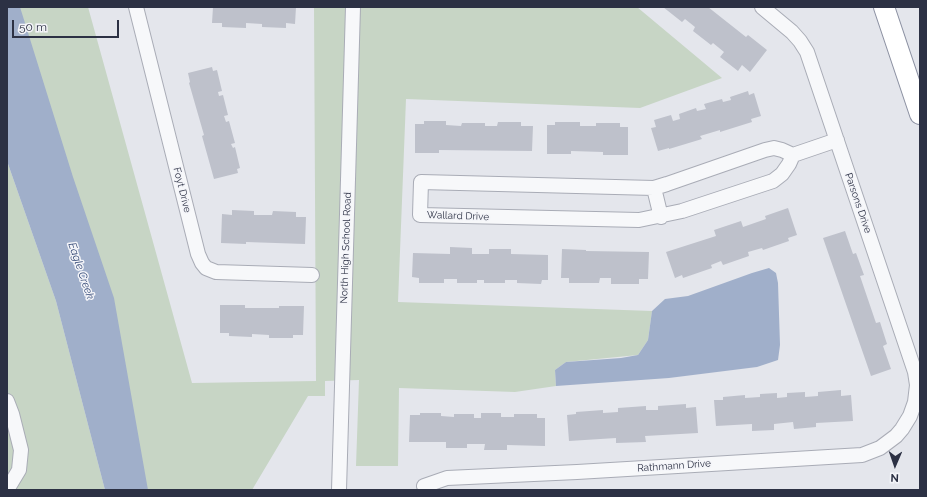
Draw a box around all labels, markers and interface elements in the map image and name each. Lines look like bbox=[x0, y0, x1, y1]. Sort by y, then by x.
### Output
scale bar bbox=[14, 12, 121, 38]
text: 50 m bbox=[19, 20, 47, 34]
street label: Foyt Drive bbox=[171, 166, 193, 214]
street label: Parsons Drive bbox=[842, 171, 874, 235]
street label: North High School Road bbox=[338, 192, 354, 304]
street label: Wallard Drive bbox=[427, 209, 489, 223]
water label: Eagle Creek bbox=[65, 241, 97, 301]
north arrow bbox=[875, 445, 915, 485]
street label: Rathmann Drive bbox=[637, 457, 711, 475]
text: N bbox=[890, 471, 899, 484]

